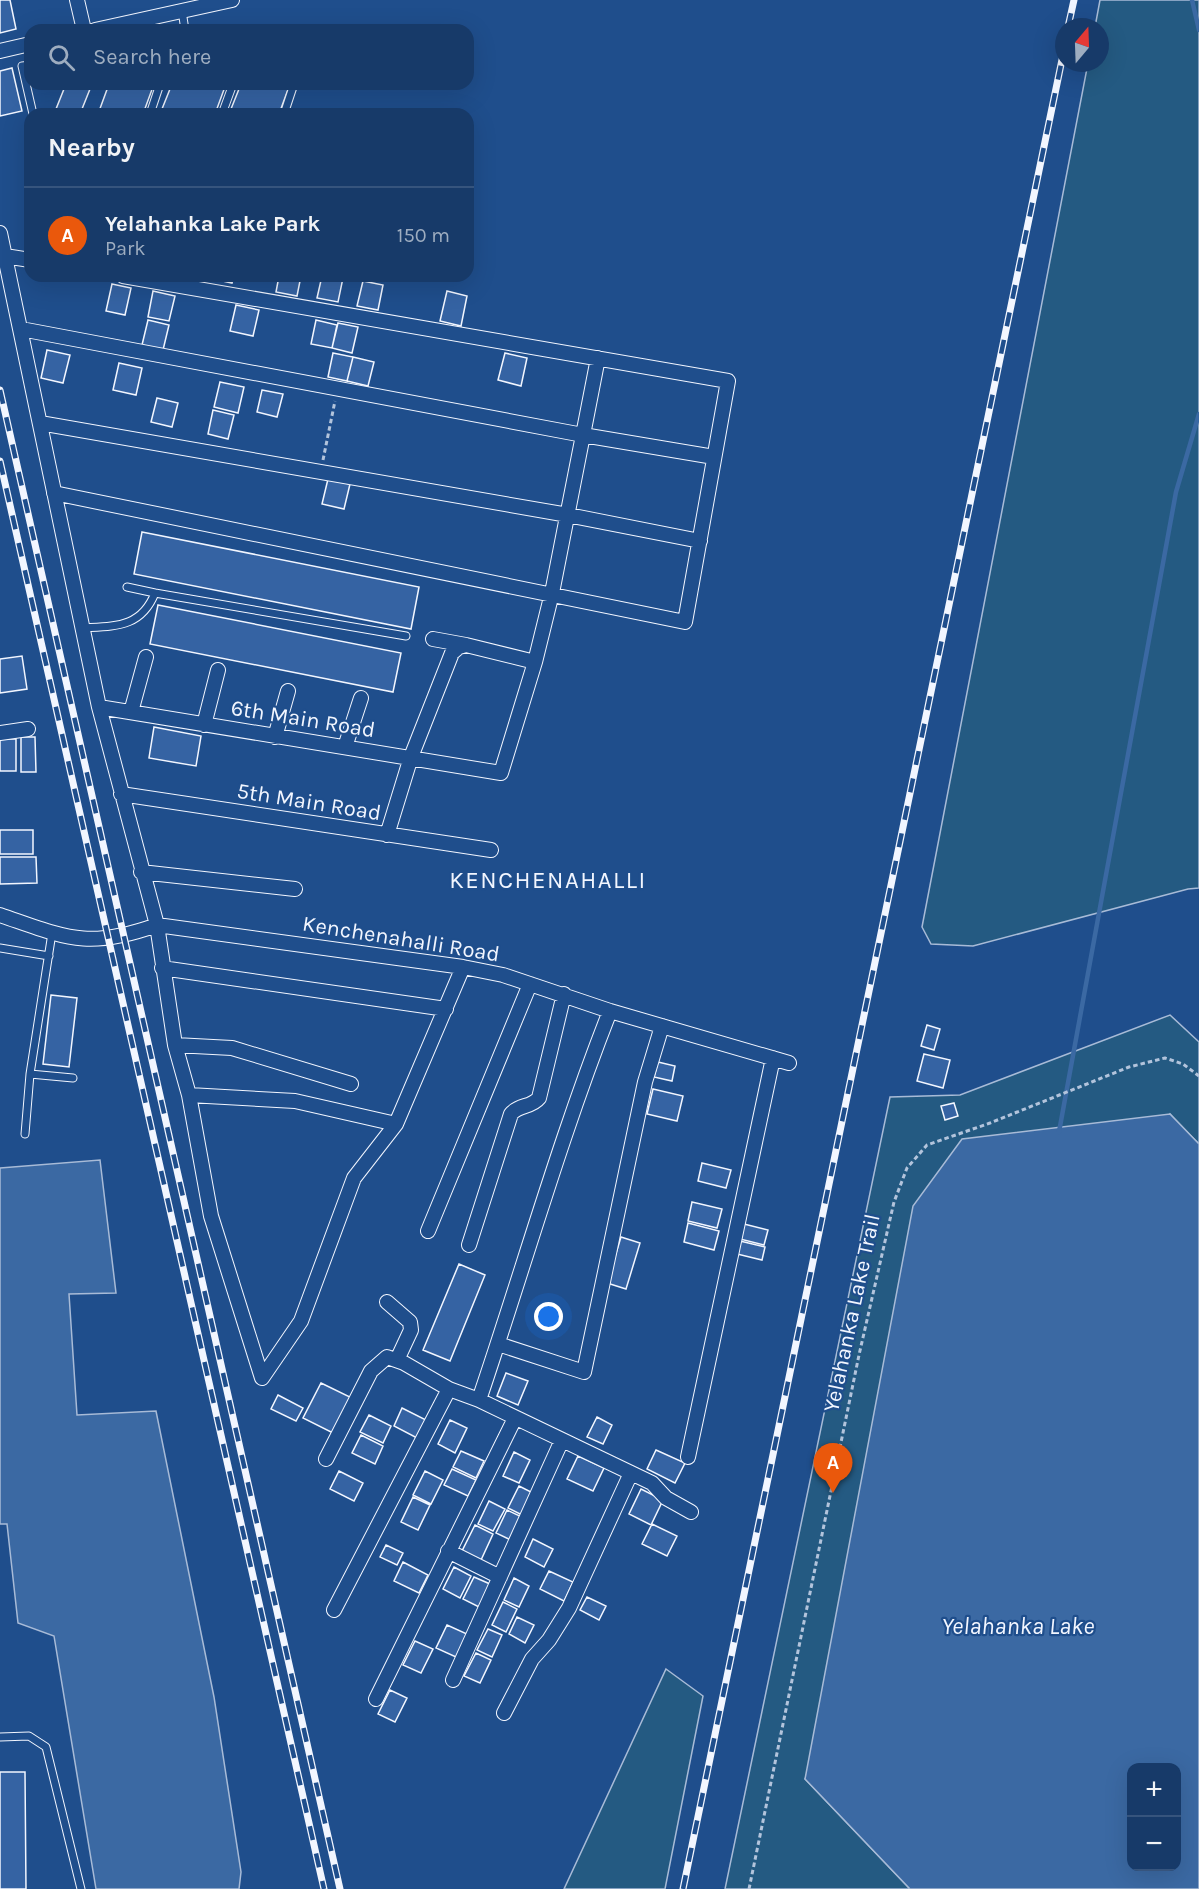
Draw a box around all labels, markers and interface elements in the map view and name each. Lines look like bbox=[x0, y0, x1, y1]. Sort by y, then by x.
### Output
north arrow bbox=[1055, 18, 1109, 72]
search box bbox=[24, 24, 474, 90]
icon: search bbox=[45, 41, 78, 74]
text: Search here bbox=[93, 44, 211, 70]
text: Nearby bbox=[48, 132, 135, 163]
text: Yelahanka Lake Park bbox=[105, 211, 320, 237]
text: A bbox=[61, 224, 74, 247]
text: 150 m bbox=[397, 224, 450, 247]
text: Park bbox=[105, 237, 146, 260]
street label: 6th Main Road bbox=[229, 695, 377, 743]
street label: 5th Main Road bbox=[235, 778, 383, 826]
district label: KENCHENAHALLI bbox=[449, 866, 647, 894]
street label: Kenchenahalli Road bbox=[300, 911, 502, 967]
street label: Yelahanka Lake Trail bbox=[818, 1211, 886, 1415]
your location bbox=[534, 1302, 563, 1331]
pin: A bbox=[814, 1444, 852, 1493]
water label: Yelahanka Lake bbox=[942, 1612, 1094, 1640]
map controls bbox=[1127, 1763, 1181, 1871]
button: + bbox=[1127, 1763, 1181, 1817]
button: − bbox=[1127, 1817, 1181, 1871]

